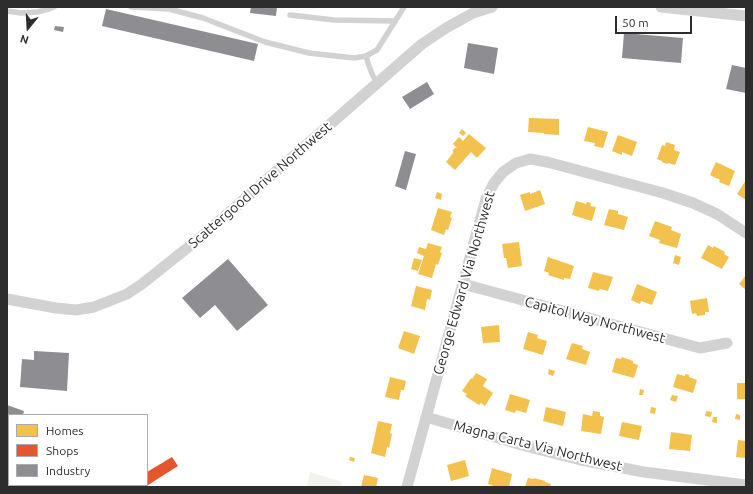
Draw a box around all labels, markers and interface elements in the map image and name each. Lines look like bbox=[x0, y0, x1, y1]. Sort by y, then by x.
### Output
north arrow bbox=[8, 8, 48, 48]
scale bar bbox=[617, 8, 694, 34]
text: 50 m bbox=[622, 16, 649, 29]
text: N bbox=[19, 32, 30, 46]
street label: Scattergood Drive Northwest bbox=[185, 118, 335, 252]
street label: George Edward Via Northwest bbox=[430, 189, 498, 377]
street label: Capitol Way Northwest bbox=[523, 293, 667, 347]
legend bbox=[8, 414, 148, 486]
street label: Magna Carta Via Northwest bbox=[452, 417, 624, 475]
text: Homes bbox=[46, 424, 84, 437]
text: Shops bbox=[46, 444, 78, 457]
text: Industry bbox=[46, 464, 90, 477]

